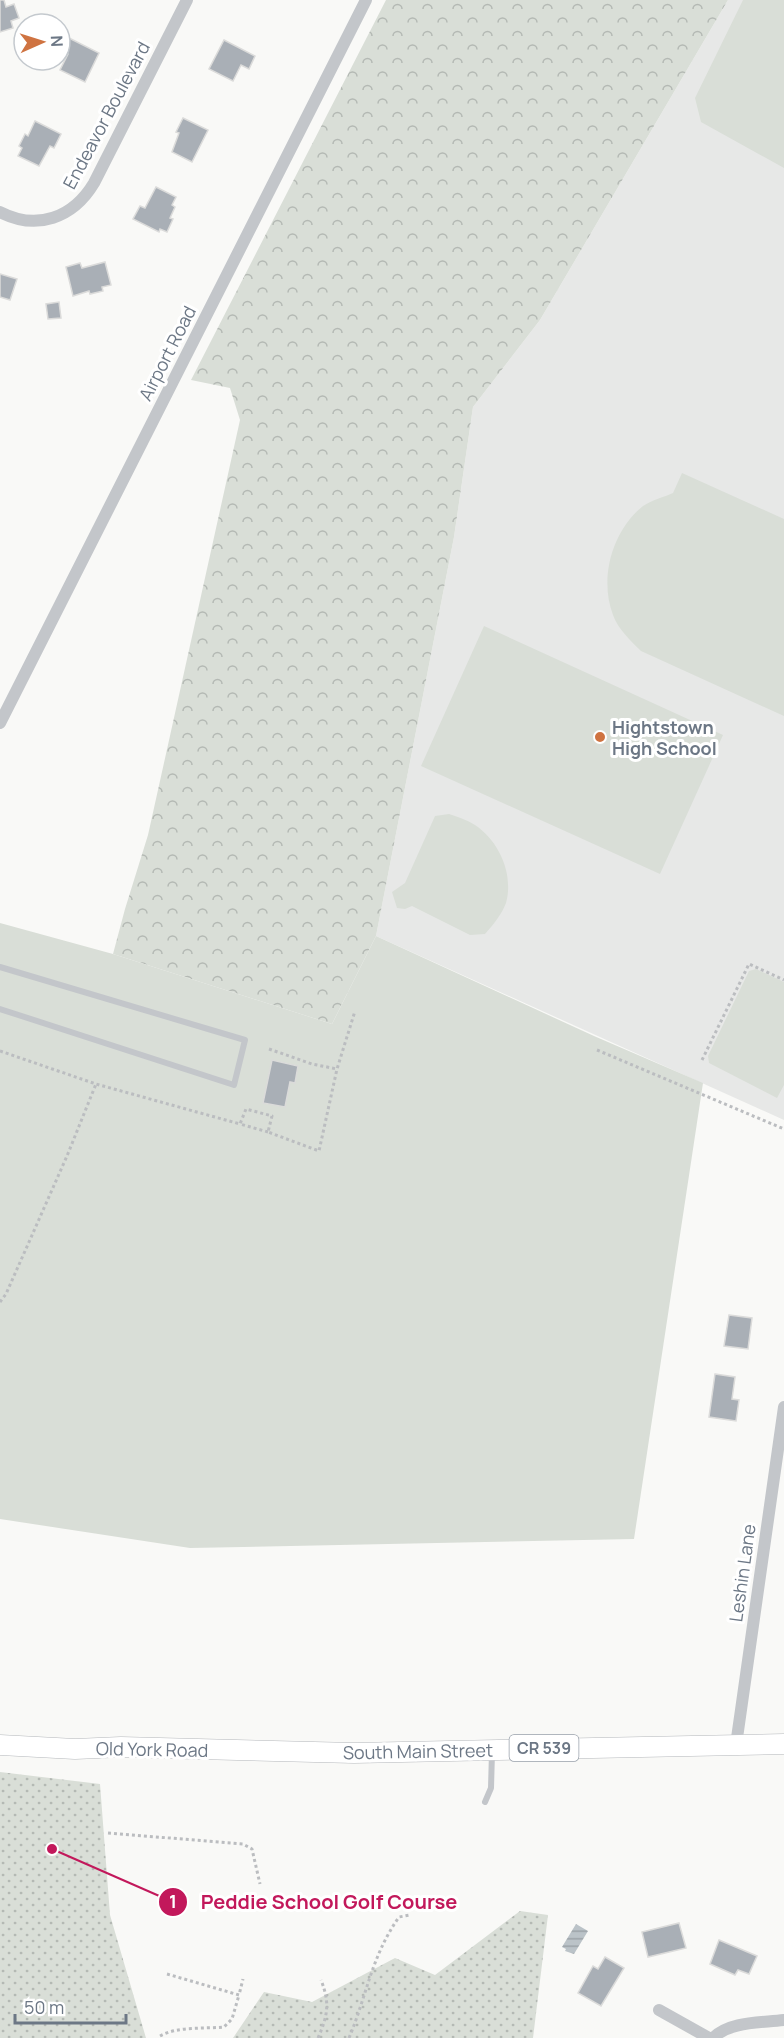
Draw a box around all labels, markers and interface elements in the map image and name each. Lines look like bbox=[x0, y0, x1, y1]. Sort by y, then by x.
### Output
north arrow bbox=[12, 12, 72, 72]
text: N bbox=[46, 35, 68, 48]
street label: Endeavor Boulevard bbox=[57, 37, 155, 193]
street label: Airport Road bbox=[133, 302, 201, 404]
place label: Hightstown High School bbox=[612, 715, 717, 760]
marker: Hightstown High School bbox=[593, 730, 607, 744]
street label: Leshin Lane bbox=[723, 1522, 761, 1624]
road number: CR 539 bbox=[510, 1735, 578, 1761]
street label: Old York Road bbox=[96, 1736, 208, 1762]
street label: South Main Street bbox=[343, 1738, 493, 1764]
callout: Peddie School Golf Course bbox=[158, 1883, 469, 1921]
text: Peddie School Golf Course bbox=[201, 1888, 457, 1915]
text: 1 bbox=[169, 1889, 177, 1913]
scale bar bbox=[15, 1987, 126, 2025]
text: 50 m bbox=[24, 1995, 64, 2019]

